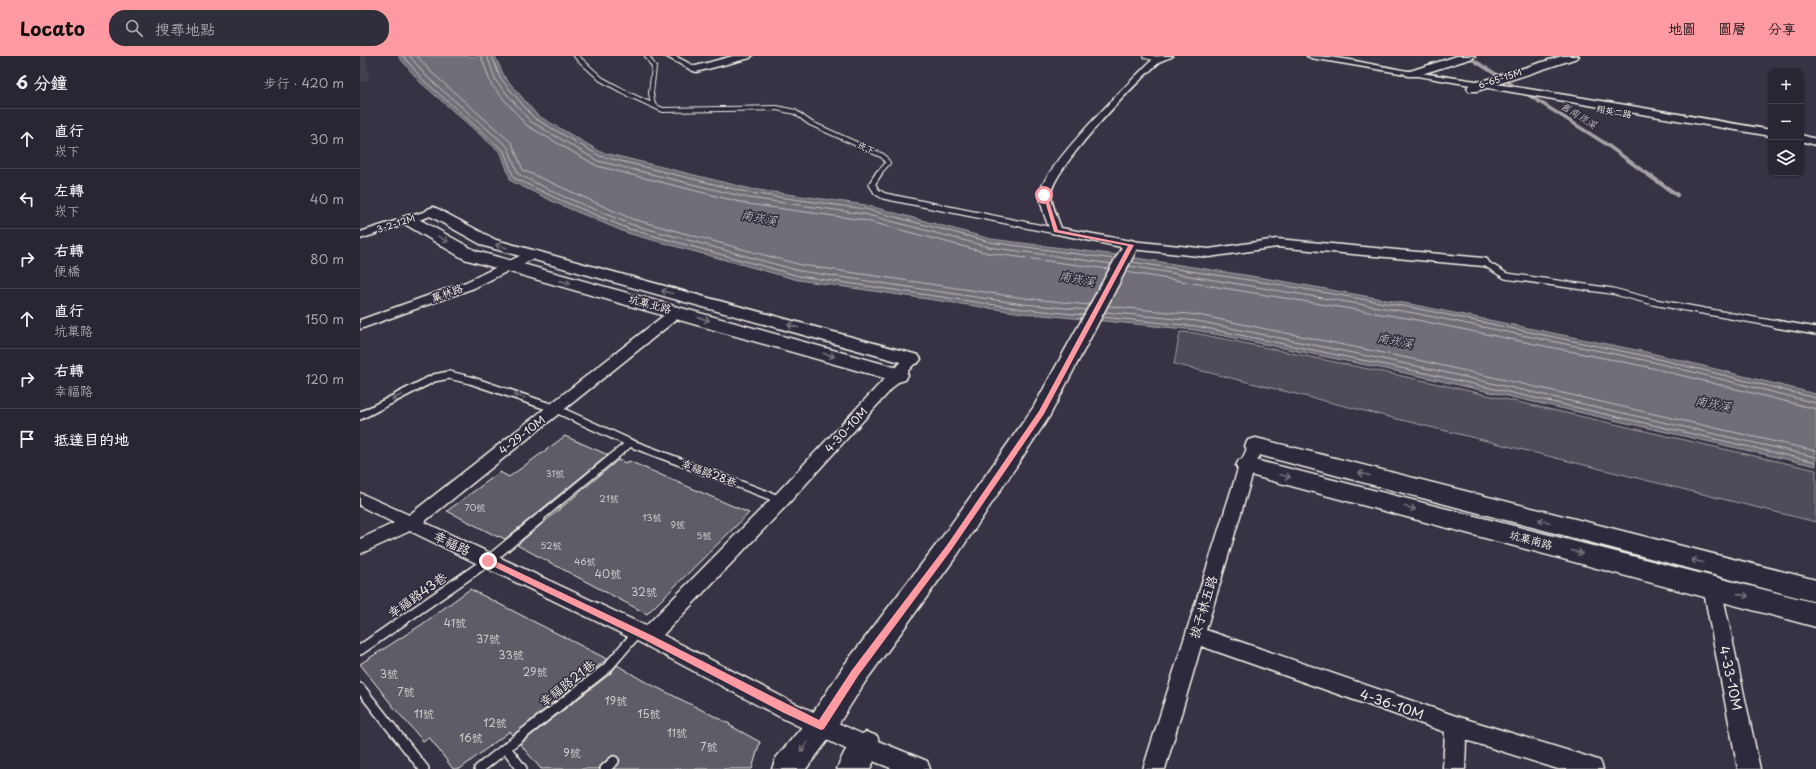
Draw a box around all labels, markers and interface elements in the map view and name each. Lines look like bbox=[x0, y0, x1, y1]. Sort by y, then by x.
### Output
search box bbox=[109, 10, 389, 46]
text: Locato bbox=[20, 14, 85, 42]
icon: search bbox=[123, 17, 145, 39]
text: 搜尋地點 bbox=[155, 17, 215, 40]
text: 地圖 bbox=[1668, 18, 1696, 39]
text: 圖層 bbox=[1718, 18, 1746, 39]
text: 分享 bbox=[1768, 18, 1796, 39]
street label: 6-65-15M bbox=[1476, 64, 1523, 92]
map controls bbox=[1768, 68, 1804, 176]
button: + bbox=[1768, 68, 1804, 104]
text: 6 分鐘 bbox=[16, 69, 67, 95]
text: 步行 · 420 m bbox=[264, 73, 344, 92]
water label: 舊南崁溪 bbox=[1558, 98, 1601, 132]
street label: 翔英二路 bbox=[1595, 101, 1633, 121]
button: − bbox=[1768, 104, 1804, 140]
text: 直行 bbox=[54, 118, 84, 141]
icon: ahead bbox=[16, 128, 38, 150]
text: 30 m bbox=[310, 129, 344, 148]
street label: 崁下 bbox=[855, 137, 878, 157]
button: layers bbox=[1768, 140, 1804, 176]
text: 崁下 bbox=[54, 141, 80, 160]
text: 左轉 bbox=[54, 178, 84, 201]
route start bbox=[1035, 186, 1053, 204]
icon: left bbox=[16, 188, 38, 210]
text: 40 m bbox=[310, 189, 344, 208]
text: 崁下 bbox=[54, 201, 80, 220]
water label: 南崁溪 bbox=[740, 205, 780, 229]
street label: 3-2-12M bbox=[375, 210, 417, 236]
one-way arrow bbox=[436, 236, 448, 244]
text: 右轉 bbox=[54, 238, 84, 261]
one-way arrow bbox=[495, 242, 508, 249]
icon: right bbox=[16, 248, 38, 270]
text: 80 m bbox=[310, 249, 344, 268]
text: 便橋 bbox=[54, 261, 80, 280]
water label: 南崁溪 bbox=[1058, 266, 1098, 290]
one-way arrow bbox=[558, 278, 571, 286]
street label: 菓林路 bbox=[428, 279, 465, 306]
one-way arrow bbox=[661, 287, 674, 295]
street label: 坑菓北路 bbox=[627, 290, 674, 317]
text: 直行 bbox=[54, 298, 84, 321]
icon: ahead bbox=[16, 308, 38, 330]
text: 150 m bbox=[305, 309, 344, 328]
one-way arrow bbox=[697, 316, 710, 323]
text: 坑菓路 bbox=[54, 321, 93, 340]
one-way arrow bbox=[786, 322, 799, 329]
water label: 南崁溪 bbox=[1376, 328, 1416, 352]
one-way arrow bbox=[822, 352, 835, 359]
text: 右轉 bbox=[54, 358, 84, 381]
icon: right bbox=[16, 368, 38, 390]
text: 120 m bbox=[305, 369, 344, 388]
text: 幸福路 bbox=[54, 381, 93, 400]
water label: 南崁溪 bbox=[1694, 391, 1734, 415]
one-way arrow bbox=[513, 392, 525, 400]
one-way arrow bbox=[391, 394, 403, 401]
street label: 4-30-10M bbox=[820, 403, 871, 456]
street label: 4-29-10M bbox=[495, 411, 549, 458]
text: 抵達目的地 bbox=[54, 427, 129, 450]
icon: arrive bbox=[16, 428, 38, 450]
street label: 幸福路28巷 bbox=[679, 454, 740, 491]
house number: 31號 bbox=[546, 466, 564, 480]
one-way arrow bbox=[1358, 470, 1371, 477]
one-way arrow bbox=[1278, 472, 1291, 480]
house number: 21號 bbox=[599, 491, 619, 505]
house number: 70號 bbox=[465, 500, 485, 514]
one-way arrow bbox=[1404, 505, 1417, 513]
house number: 13號 bbox=[642, 510, 662, 524]
house number: 9號 bbox=[671, 517, 685, 531]
one-way arrow bbox=[1538, 517, 1551, 524]
street label: 幸福路 bbox=[431, 525, 474, 560]
street label: 坑菓南路 bbox=[1508, 526, 1555, 553]
house number: 5號 bbox=[697, 528, 711, 542]
house number: 52號 bbox=[541, 538, 561, 552]
one-way arrow bbox=[1570, 548, 1583, 556]
route end bbox=[479, 552, 497, 570]
house number: 46號 bbox=[574, 554, 596, 568]
one-way arrow bbox=[1691, 556, 1704, 564]
house number: 40號 bbox=[595, 565, 621, 582]
street label: 幸福路43巷 bbox=[383, 567, 450, 622]
street label: 拔子林五路 bbox=[1184, 573, 1221, 641]
house number: 32號 bbox=[631, 583, 657, 600]
one-way arrow bbox=[1736, 592, 1749, 599]
house number: 41號 bbox=[444, 614, 466, 631]
house number: 37號 bbox=[476, 630, 500, 647]
street label: 4-33-10M bbox=[1715, 644, 1748, 712]
house number: 33號 bbox=[498, 646, 524, 663]
street label: 幸福路21巷 bbox=[534, 654, 599, 711]
house number: 29號 bbox=[522, 663, 548, 680]
house number: 3號 bbox=[380, 665, 398, 682]
house number: 7號 bbox=[397, 683, 415, 700]
street label: 4-36-10M bbox=[1358, 684, 1427, 723]
house number: 19號 bbox=[605, 692, 627, 709]
house number: 11號 bbox=[414, 705, 434, 722]
house number: 15號 bbox=[637, 705, 661, 722]
house number: 12號 bbox=[483, 714, 507, 731]
house number: 11號 bbox=[667, 724, 687, 741]
house number: 16號 bbox=[459, 729, 483, 746]
house number: 7號 bbox=[700, 738, 718, 755]
one-way arrow bbox=[800, 742, 808, 753]
house number: 9號 bbox=[563, 744, 581, 761]

